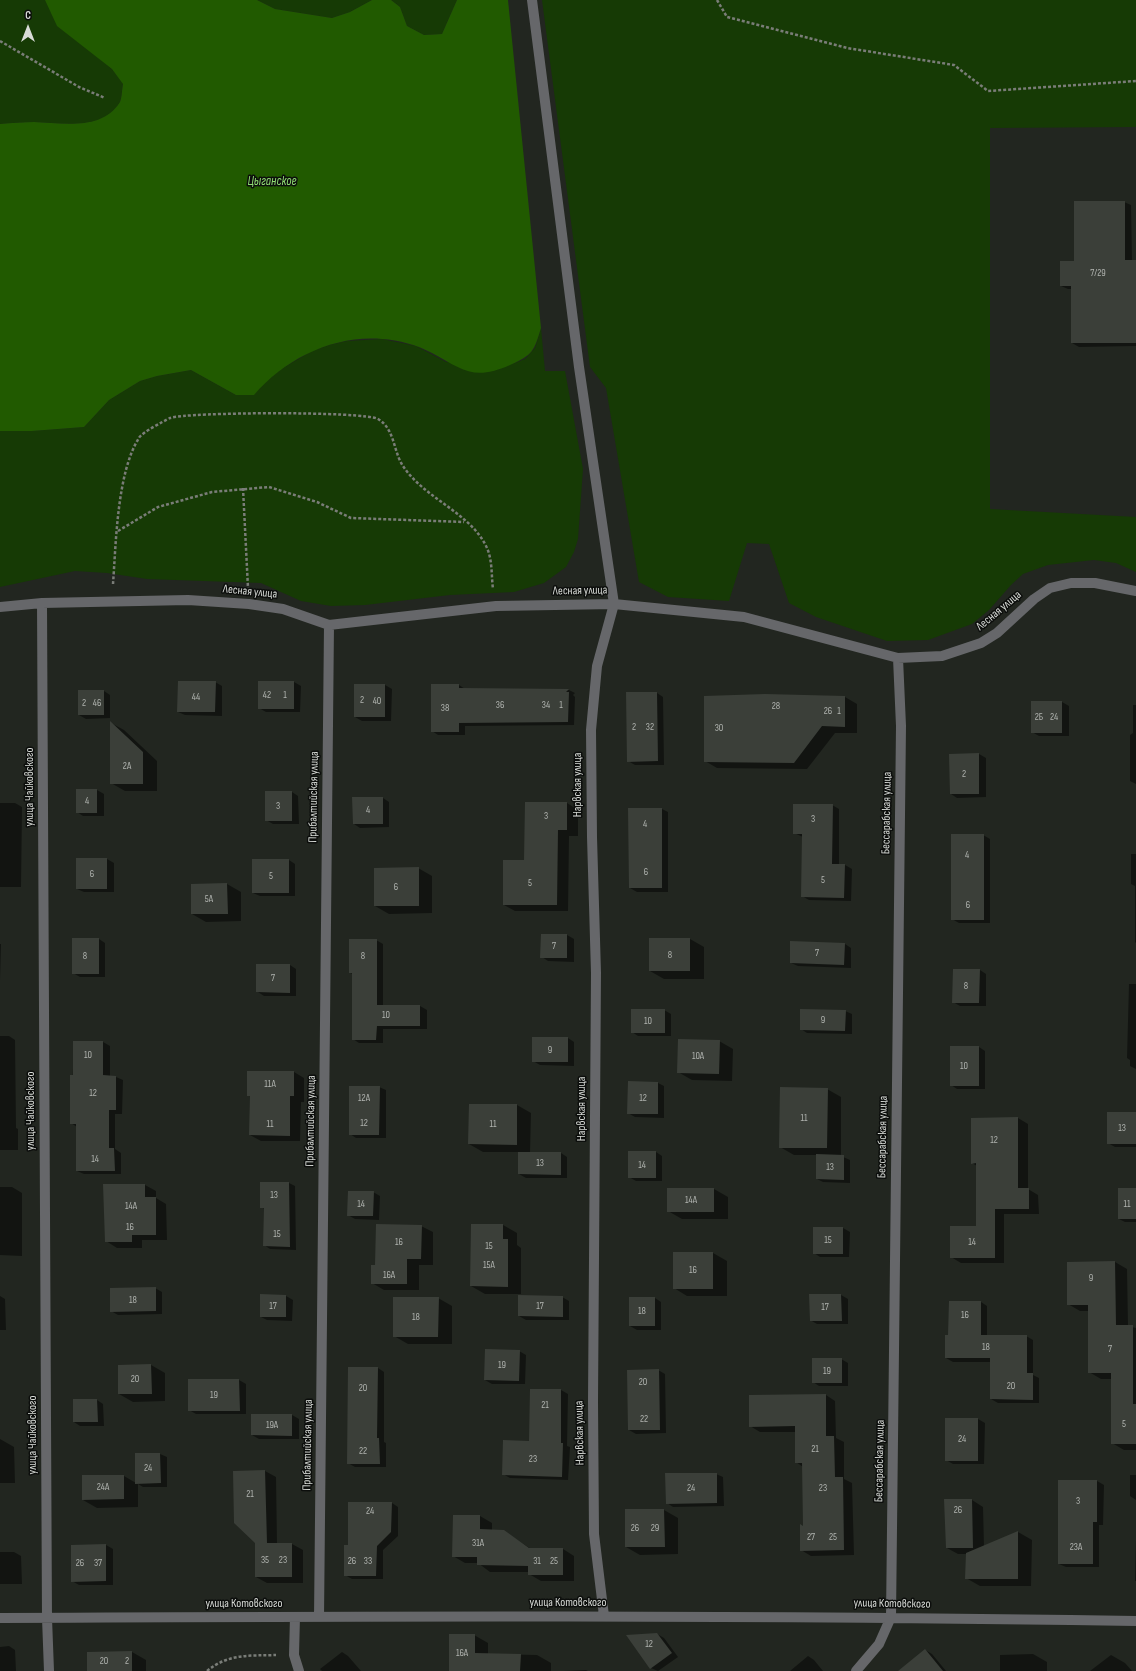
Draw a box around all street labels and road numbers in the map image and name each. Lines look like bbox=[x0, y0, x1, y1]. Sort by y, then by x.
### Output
street label: Лесная улица bbox=[222, 582, 278, 602]
street label: Лесная улица bbox=[553, 583, 607, 599]
street label: Лесная улица bbox=[974, 588, 1024, 634]
street label: улица Чайковского bbox=[23, 748, 37, 826]
street label: Прибалтийская улица bbox=[306, 751, 322, 843]
street label: Нарвская улица bbox=[571, 753, 585, 817]
street label: Бессарабская улица bbox=[879, 772, 895, 854]
street label: улица Чайковского bbox=[24, 1072, 38, 1150]
street label: Прибалтийская улица bbox=[303, 1075, 319, 1167]
street label: Нарвская улица bbox=[575, 1077, 589, 1141]
street label: Бессарабская улица bbox=[875, 1096, 891, 1178]
street label: улица Чайковского bbox=[26, 1396, 40, 1474]
street label: Прибалтийская улица bbox=[300, 1399, 316, 1491]
street label: Нарвская улица bbox=[572, 1401, 588, 1465]
street label: Бессарабская улица bbox=[872, 1420, 888, 1502]
street label: улица Котовского bbox=[530, 1596, 606, 1610]
street label: улица Котовского bbox=[853, 1596, 931, 1612]
street label: улица Котовского bbox=[206, 1597, 282, 1611]

